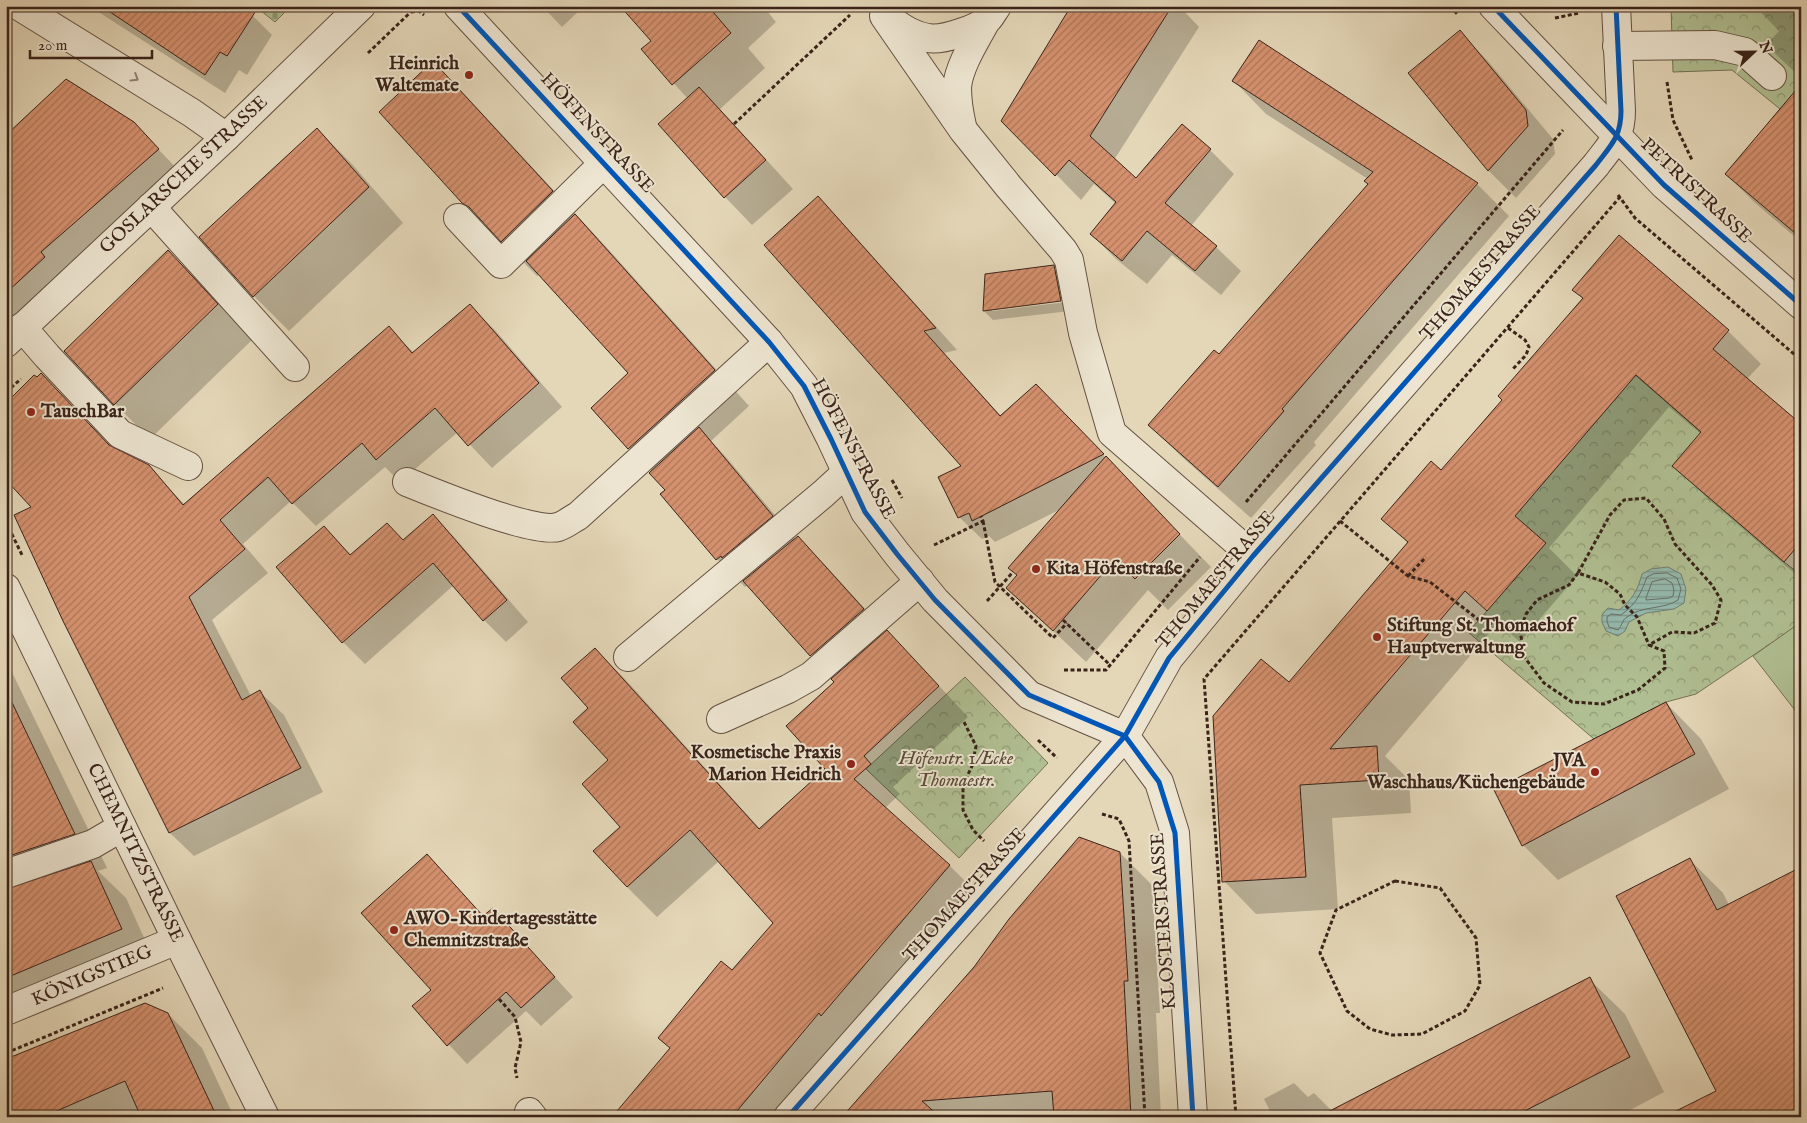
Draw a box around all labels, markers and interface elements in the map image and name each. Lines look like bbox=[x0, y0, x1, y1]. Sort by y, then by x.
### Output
scale bar bbox=[30, 28, 152, 60]
north arrow bbox=[1730, 28, 1780, 78]
text: 20 m bbox=[38, 36, 68, 55]
text: N bbox=[1754, 38, 1776, 56]
place label: Heinrich Waltemate bbox=[374, 52, 460, 98]
street label: HÖFENSTRASSE bbox=[535, 68, 659, 198]
marker: Heinrich Waltemate bbox=[463, 69, 475, 81]
one-way arrow bbox=[130, 71, 139, 81]
street label: GOSLARSCHE STRASSE bbox=[95, 91, 273, 259]
street label: PETRISTRASSE bbox=[1635, 133, 1757, 249]
street label: THOMAESTRASSE bbox=[1415, 200, 1547, 346]
street label: HÖFENSTRASSE bbox=[806, 374, 900, 524]
place label: TauschBar bbox=[40, 400, 125, 424]
marker: TauschBar bbox=[25, 406, 37, 418]
street label: THOMAESTRASSE bbox=[1151, 506, 1281, 654]
place label: Kita Höfenstraße bbox=[1046, 557, 1183, 581]
marker: Kita Höfenstraße bbox=[1030, 563, 1042, 575]
place label: Stiftung St. Thomaehof Hauptverwaltung bbox=[1387, 614, 1577, 660]
marker: Stiftung St. Thomaehof Hauptverwaltung bbox=[1371, 631, 1383, 643]
place label: Kosmetische Praxis Marion Heidrich bbox=[691, 741, 842, 787]
park label: Höfenstr. 1/Ecke Thomaestr. bbox=[898, 747, 1014, 793]
place label: JVA Waschhaus/Küchengebäude bbox=[1366, 749, 1586, 795]
marker: Kosmetische Praxis Marion Heidrich bbox=[845, 758, 857, 770]
street label: CHEMNITZSTRASSE bbox=[81, 760, 189, 946]
marker: JVA Waschhaus/Küchengebäude bbox=[1589, 766, 1601, 778]
street label: THOMAESTRASSE bbox=[898, 823, 1032, 967]
street label: KLOSTERSTRASSE bbox=[1146, 832, 1182, 1010]
place label: AWO-Kindertagesstätte Chemnitzstraße bbox=[403, 907, 597, 953]
marker: AWO-Kindertagesstätte Chemnitzstraße bbox=[388, 924, 400, 936]
street label: KÖNIGSTIEG bbox=[28, 940, 156, 1012]

